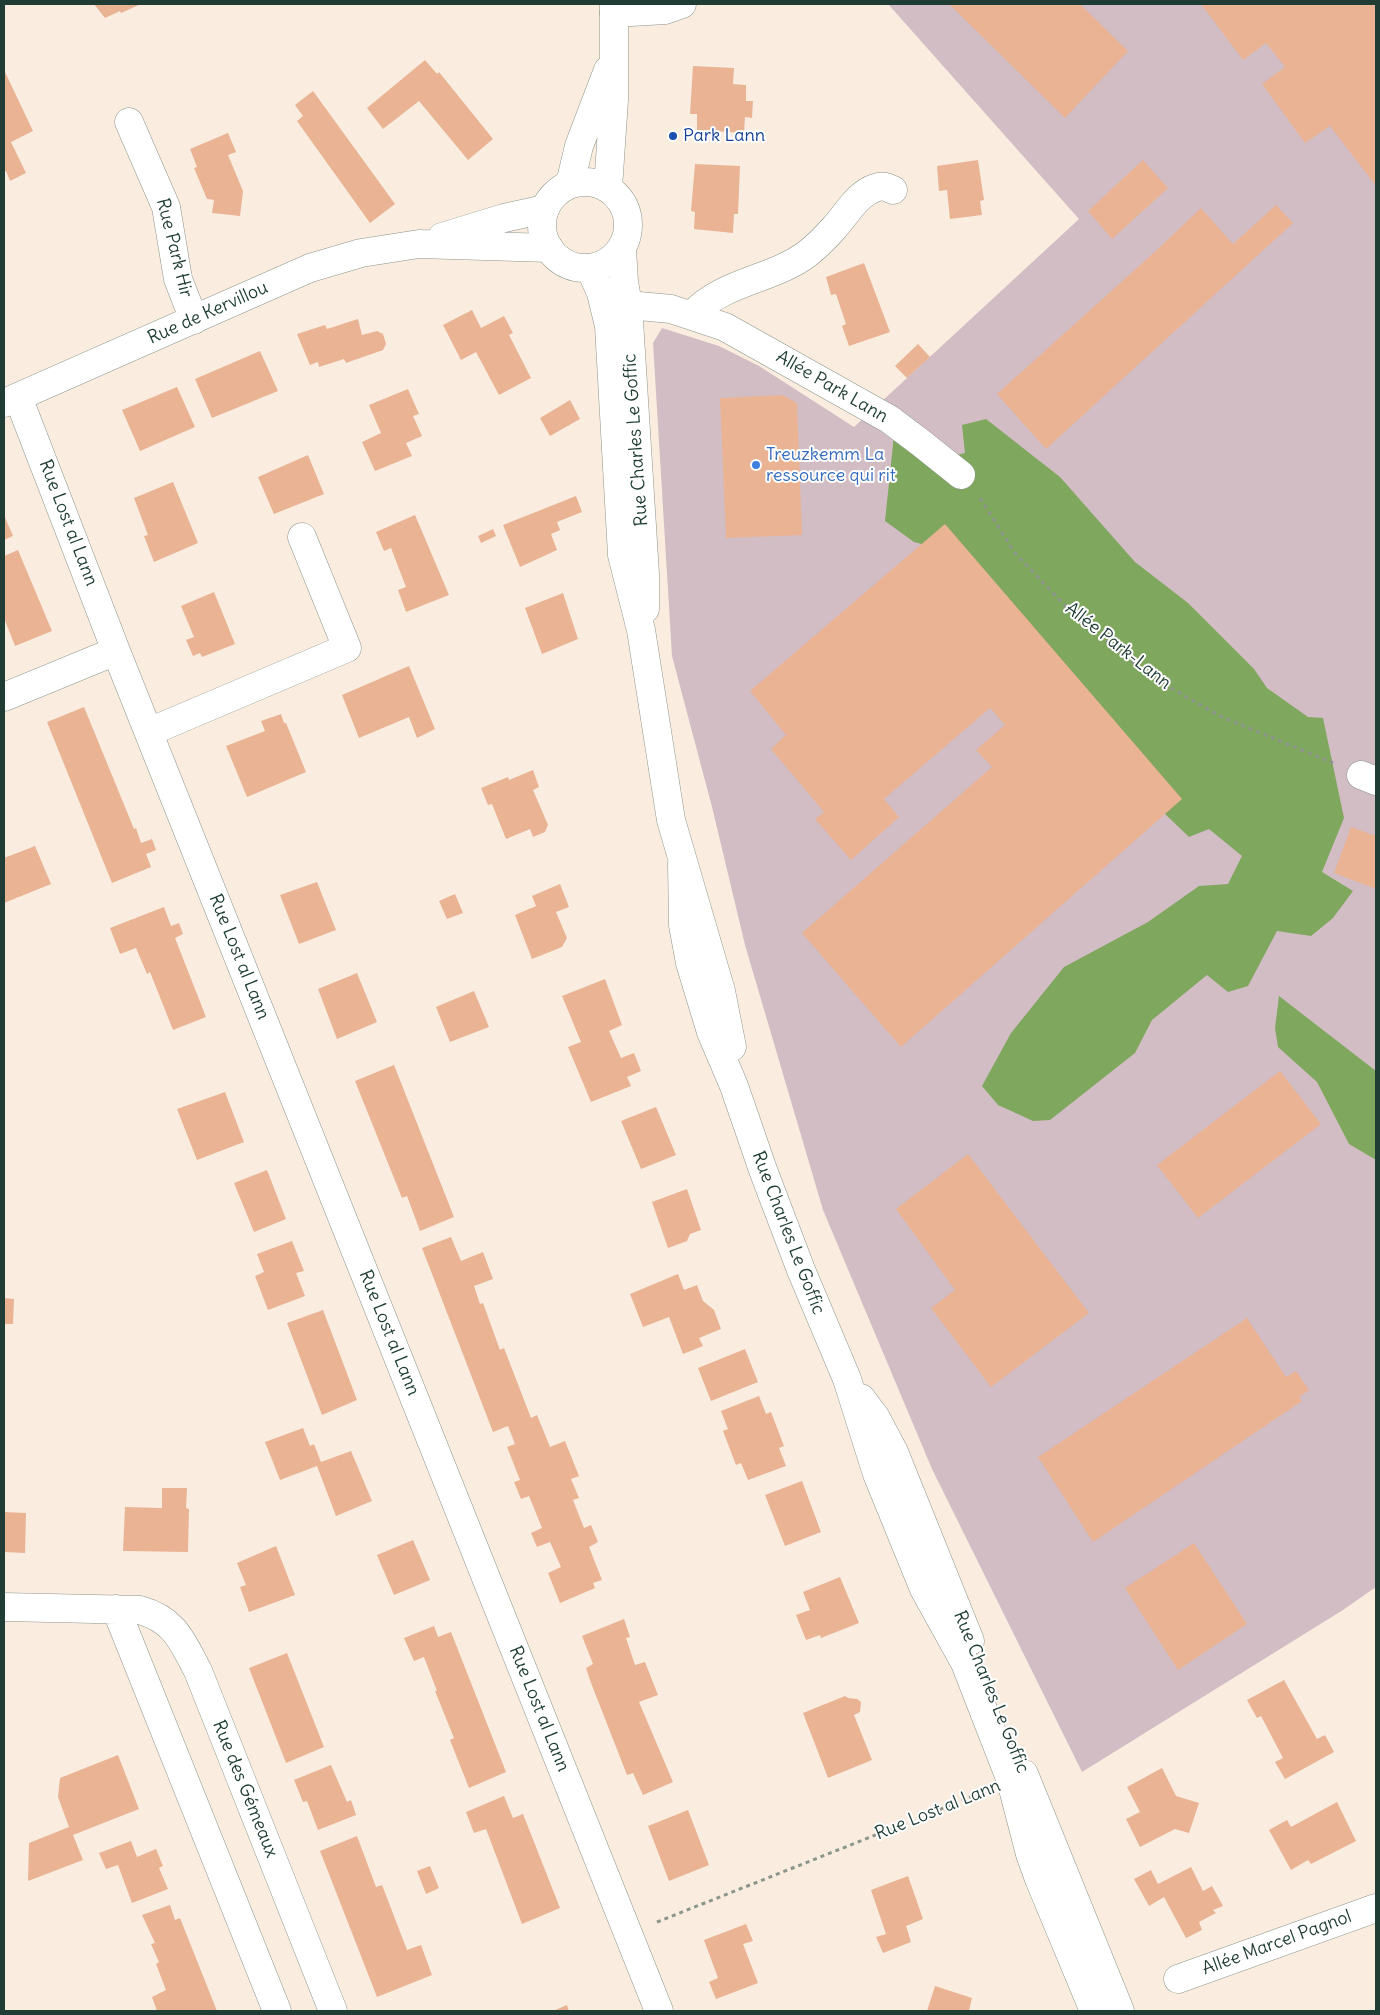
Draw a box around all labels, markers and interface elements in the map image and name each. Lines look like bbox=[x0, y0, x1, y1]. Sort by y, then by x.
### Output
place label: Park Lann bbox=[683, 125, 765, 147]
marker: Park Lann bbox=[667, 130, 679, 142]
street label: Rue Park Hir bbox=[151, 196, 197, 300]
street label: Rue de Kervillou bbox=[144, 277, 272, 349]
street label: Allée Park Lann bbox=[772, 346, 892, 428]
street label: Rue Charles Le Goffic bbox=[619, 353, 653, 527]
place label: Treuzkemm La ressource qui rit bbox=[766, 444, 896, 486]
street label: Rue Lost al Lann bbox=[34, 457, 102, 589]
marker: Treuzkemm La ressource qui rit bbox=[750, 459, 762, 471]
street label: Allée Park-Lann bbox=[1061, 598, 1175, 694]
street label: Rue Lost al Lann bbox=[204, 891, 274, 1023]
street label: Rue Charles Le Goffic bbox=[747, 1148, 829, 1318]
street label: Rue Lost al Lann bbox=[354, 1267, 424, 1399]
street label: Rue Charles Le Goffic bbox=[949, 1608, 1033, 1776]
street label: Rue Lost al Lann bbox=[504, 1643, 574, 1775]
street label: Rue des Gémeaux bbox=[208, 1717, 282, 1861]
street label: Rue Lost al Lann bbox=[872, 1775, 1004, 1845]
street label: Allée Marcel Pagnol bbox=[1199, 1906, 1355, 1980]

